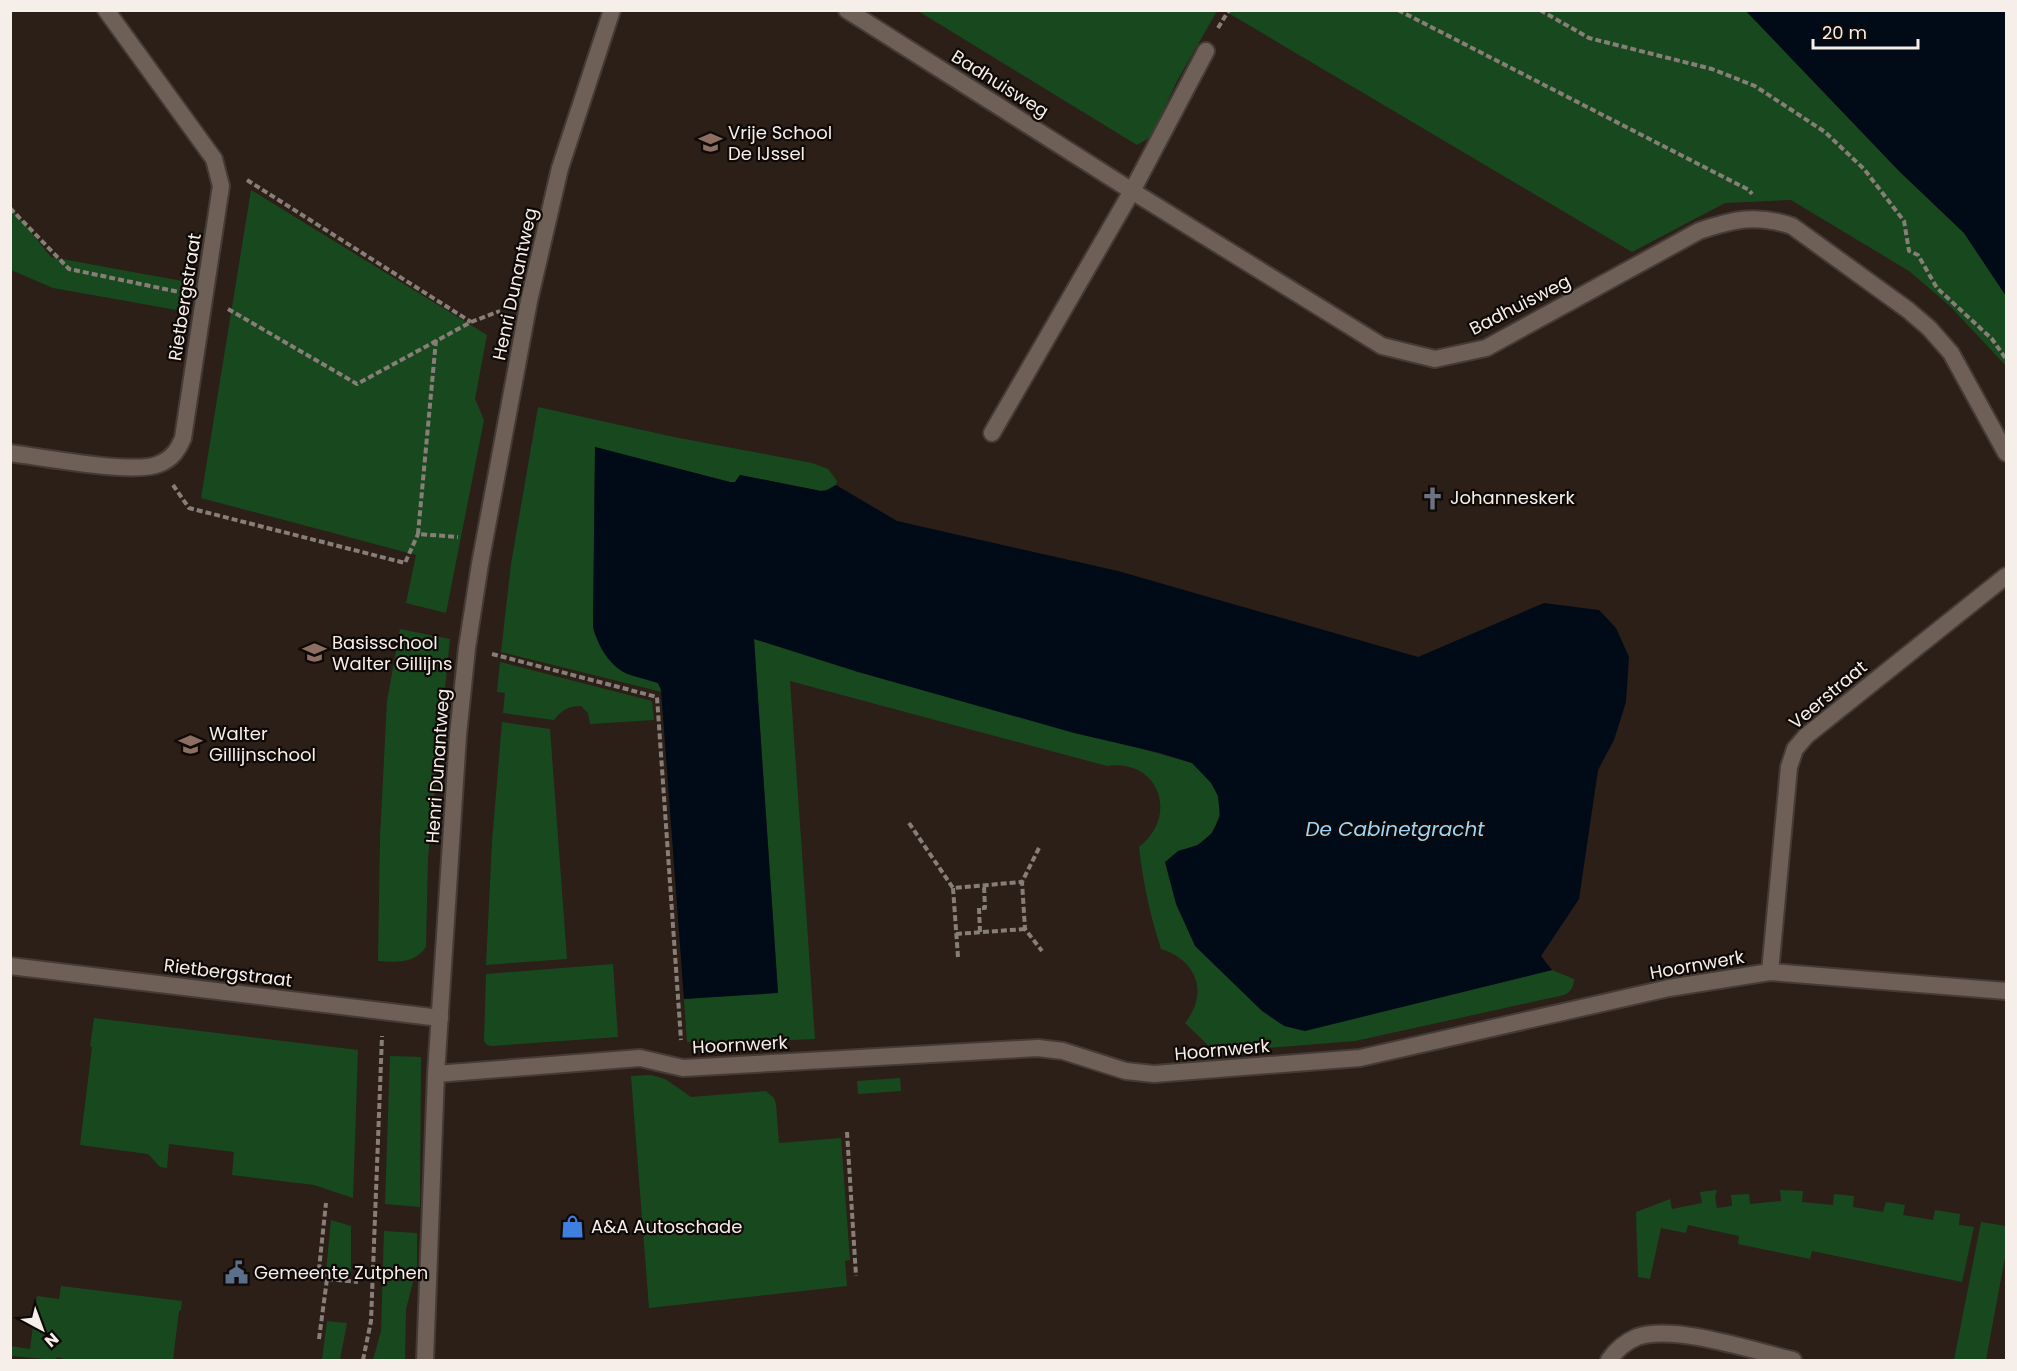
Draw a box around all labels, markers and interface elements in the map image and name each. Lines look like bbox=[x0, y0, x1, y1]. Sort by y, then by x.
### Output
scale bar bbox=[1813, 12, 1918, 50]
text: 20 m bbox=[1822, 20, 1867, 45]
street label: Badhuisweg bbox=[947, 44, 1054, 123]
place label: Vrije School De IJssel bbox=[728, 120, 832, 166]
school or university icon: Vrije School De IJssel bbox=[697, 130, 723, 156]
street label: Henri Dunantweg bbox=[486, 205, 543, 362]
street label: Rietbergstraat bbox=[162, 231, 207, 363]
street label: Badhuisweg bbox=[1465, 268, 1575, 341]
church icon: Johanneskerk bbox=[1419, 485, 1445, 511]
place label: Johanneskerk bbox=[1450, 485, 1575, 510]
place label: Basisschool Walter Gillijns bbox=[332, 630, 453, 676]
school or university icon: Basisschool Walter Gillijns bbox=[301, 640, 327, 666]
street label: Veerstraat bbox=[1783, 655, 1872, 735]
street label: Henri Dunantweg bbox=[420, 688, 455, 844]
place label: Walter Gillijnschool bbox=[209, 721, 316, 767]
school or university icon: Walter Gillijnschool bbox=[178, 731, 204, 757]
water label: De Cabinetgracht bbox=[1305, 815, 1485, 843]
street label: Hoornwerk bbox=[1648, 944, 1747, 985]
street label: Rietbergstraat bbox=[163, 952, 294, 993]
street label: Hoornwerk bbox=[692, 1029, 789, 1059]
street label: Hoornwerk bbox=[1173, 1033, 1271, 1066]
shop icon: A&A Autoschade bbox=[560, 1214, 586, 1240]
place label: A&A Autoschade bbox=[591, 1214, 742, 1239]
public building icon: Gemeente Zutphen bbox=[223, 1260, 249, 1286]
place label: Gemeente Zutphen bbox=[254, 1260, 428, 1285]
north arrow bbox=[12, 1299, 72, 1359]
text: N bbox=[39, 1327, 64, 1353]

